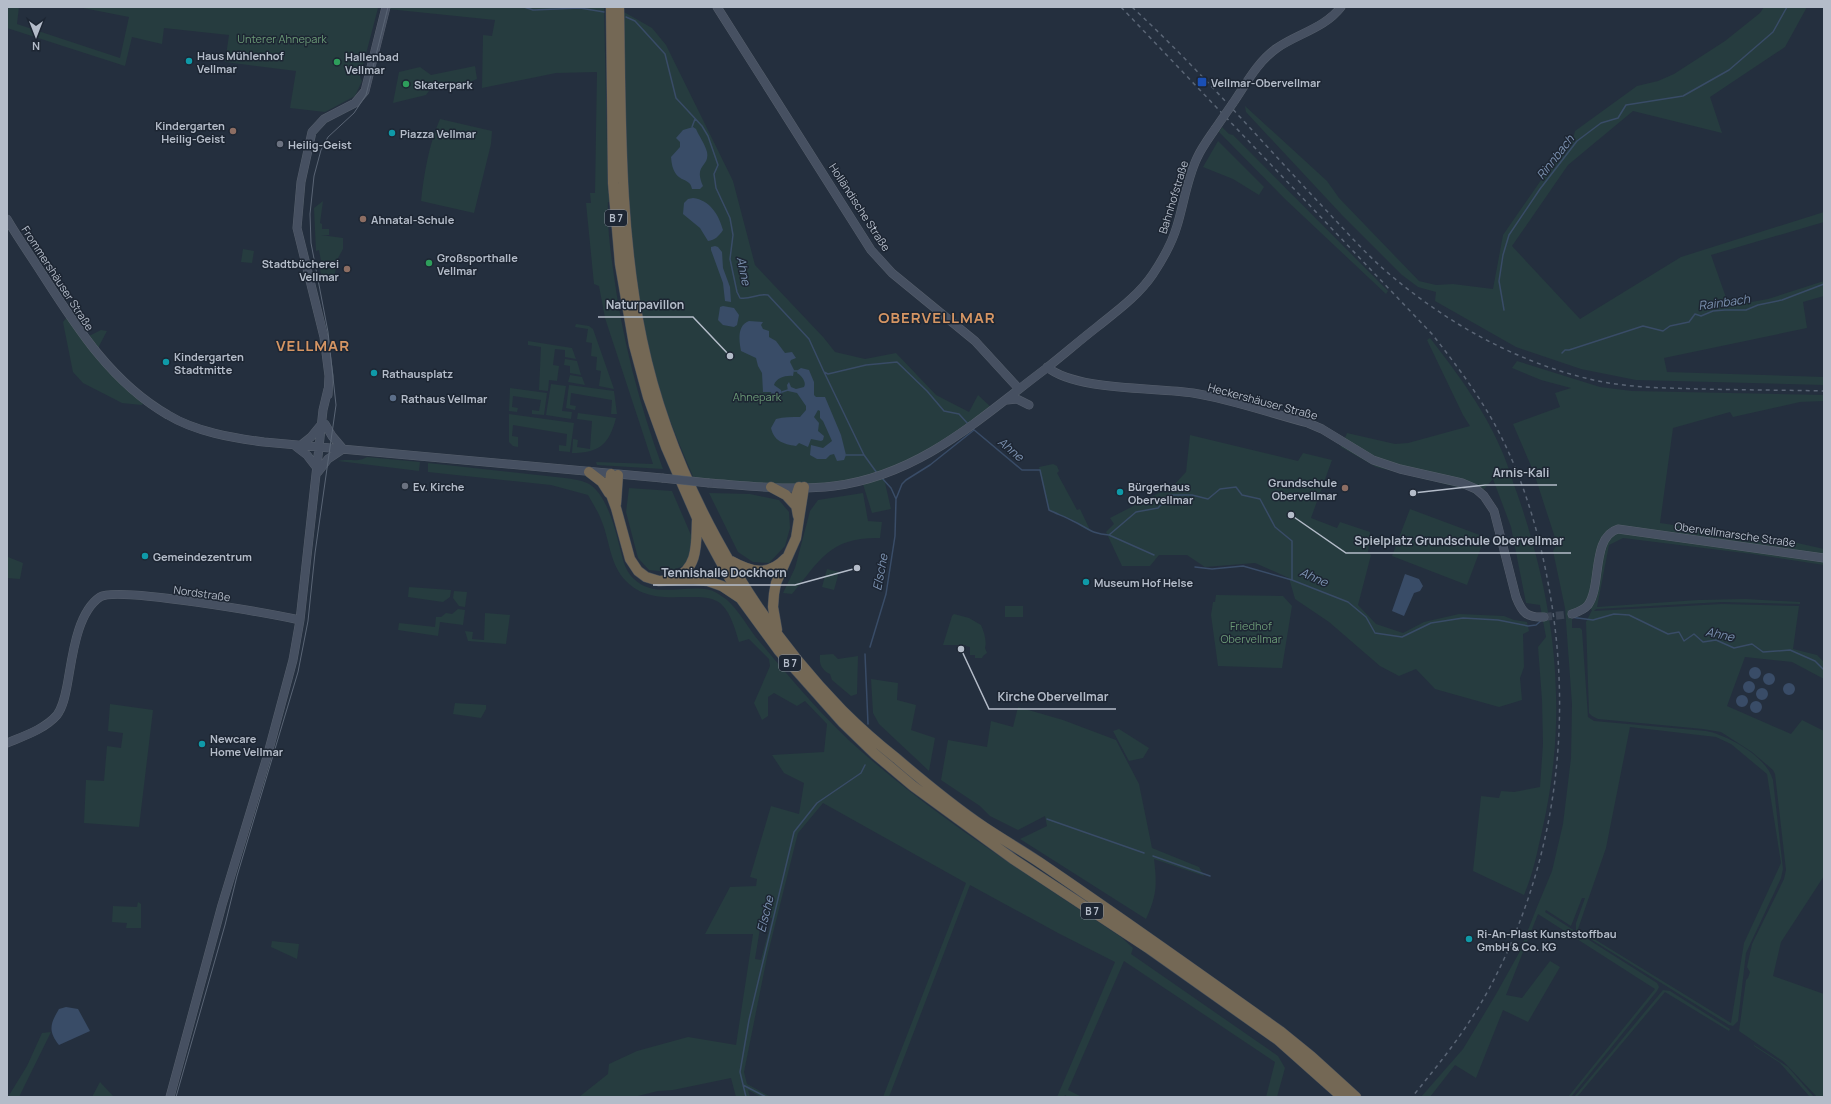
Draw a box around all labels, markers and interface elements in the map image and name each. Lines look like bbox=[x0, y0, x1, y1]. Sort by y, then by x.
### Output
north arrow bbox=[16, 16, 56, 56]
park label: Unterer Ahnepark bbox=[237, 31, 327, 46]
text: N bbox=[32, 39, 40, 54]
place label: Haus Mühlenhof Vellmar bbox=[197, 48, 285, 76]
place label: Hallenbad Vellmar bbox=[345, 49, 399, 77]
marker: Haus Mühlenhof Vellmar bbox=[184, 56, 194, 66]
marker: Hallenbad Vellmar bbox=[332, 57, 342, 67]
place label: Vellmar-Obervellmar bbox=[1211, 75, 1321, 90]
marker: Vellmar-Obervellmar bbox=[1196, 76, 1208, 88]
place label: Skaterpark bbox=[414, 77, 473, 92]
marker: Skaterpark bbox=[401, 79, 411, 89]
place label: Kindergarten Heilig-Geist bbox=[155, 118, 225, 146]
marker: Kindergarten Heilig-Geist bbox=[228, 126, 238, 136]
place label: Piazza Vellmar bbox=[400, 126, 477, 141]
marker: Piazza Vellmar bbox=[387, 128, 397, 138]
water label: Rinnbach bbox=[1532, 131, 1578, 183]
place label: Heilig-Geist bbox=[288, 137, 352, 152]
marker: Heilig-Geist bbox=[275, 139, 285, 149]
street label: Bahnhofstraße bbox=[1155, 158, 1191, 235]
street label: Holländische Straße bbox=[826, 160, 894, 254]
road number: B 7 bbox=[605, 210, 627, 226]
place label: Ahnatal-Schule bbox=[371, 212, 455, 227]
marker: Ahnatal-Schule bbox=[358, 214, 368, 224]
street label: Frommershäuser Straße bbox=[18, 223, 98, 334]
place label: Großsporthalle Vellmar bbox=[437, 250, 518, 278]
water label: Ahne bbox=[733, 255, 755, 288]
place label: Stadtbücherei Vellmar bbox=[262, 256, 340, 284]
marker: Großsporthalle Vellmar bbox=[424, 258, 434, 268]
marker: Stadtbücherei Vellmar bbox=[342, 264, 352, 274]
water label: Rainbach bbox=[1697, 290, 1752, 314]
callout: Naturpavillon bbox=[598, 293, 693, 317]
text: Naturpavillon bbox=[606, 296, 684, 313]
district label: OBERVELLMAR bbox=[878, 307, 996, 328]
district label: VELLMAR bbox=[276, 335, 350, 356]
place label: Kindergarten Stadtmitte bbox=[174, 349, 244, 377]
marker: Kindergarten Stadtmitte bbox=[161, 357, 171, 367]
place label: Rathausplatz bbox=[382, 366, 453, 381]
marker: Rathausplatz bbox=[369, 368, 379, 378]
street label: Heckershäuser Straße bbox=[1207, 379, 1320, 423]
park label: Ahnepark bbox=[733, 389, 782, 404]
place label: Rathaus Vellmar bbox=[401, 391, 488, 406]
marker: Rathaus Vellmar bbox=[388, 393, 398, 403]
water label: Ahne bbox=[994, 433, 1028, 465]
callout: Arnis-Kali bbox=[1485, 461, 1557, 485]
text: Arnis-Kali bbox=[1493, 464, 1549, 481]
place label: Grundschule Obervellmar bbox=[1268, 475, 1338, 503]
place label: Ev. Kirche bbox=[413, 479, 465, 494]
place label: Bürgerhaus Obervellmar bbox=[1128, 479, 1194, 507]
marker: Ev. Kirche bbox=[400, 481, 410, 491]
marker: Grundschule Obervellmar bbox=[1340, 483, 1350, 493]
marker: Bürgerhaus Obervellmar bbox=[1115, 487, 1125, 497]
street label: Obervellmarsche Straße bbox=[1674, 518, 1797, 550]
callout: Spielplatz Grundschule Obervellmar bbox=[1346, 529, 1571, 553]
text: Spielplatz Grundschule Obervellmar bbox=[1354, 532, 1564, 549]
place label: Gemeindezentrum bbox=[153, 549, 252, 564]
marker: Gemeindezentrum bbox=[140, 551, 150, 561]
water label: Elsche bbox=[868, 551, 892, 592]
callout: Tennishalle Dockhorn bbox=[653, 561, 795, 585]
water label: Ahne bbox=[1297, 563, 1332, 591]
text: Tennishalle Dockhorn bbox=[661, 564, 787, 581]
place label: Museum Hof Helse bbox=[1094, 575, 1194, 590]
marker: Museum Hof Helse bbox=[1081, 577, 1091, 587]
street label: Nordstraße bbox=[173, 582, 232, 605]
park label: Friedhof Obervellmar bbox=[1220, 618, 1282, 646]
water label: Ahne bbox=[1704, 623, 1737, 646]
road number: B 7 bbox=[779, 655, 801, 671]
callout: Kirche Obervellmar bbox=[989, 685, 1116, 709]
text: Kirche Obervellmar bbox=[997, 688, 1109, 705]
place label: Newcare Home Vellmar bbox=[210, 731, 284, 759]
marker: Newcare Home Vellmar bbox=[197, 739, 207, 749]
water label: Elsche bbox=[752, 893, 778, 934]
road number: B 7 bbox=[1081, 903, 1103, 919]
place label: Ri-An-Plast Kunststoffbau GmbH & Co. KG bbox=[1477, 926, 1617, 954]
marker: Ri-An-Plast Kunststoffbau GmbH & Co. KG bbox=[1464, 934, 1474, 944]

